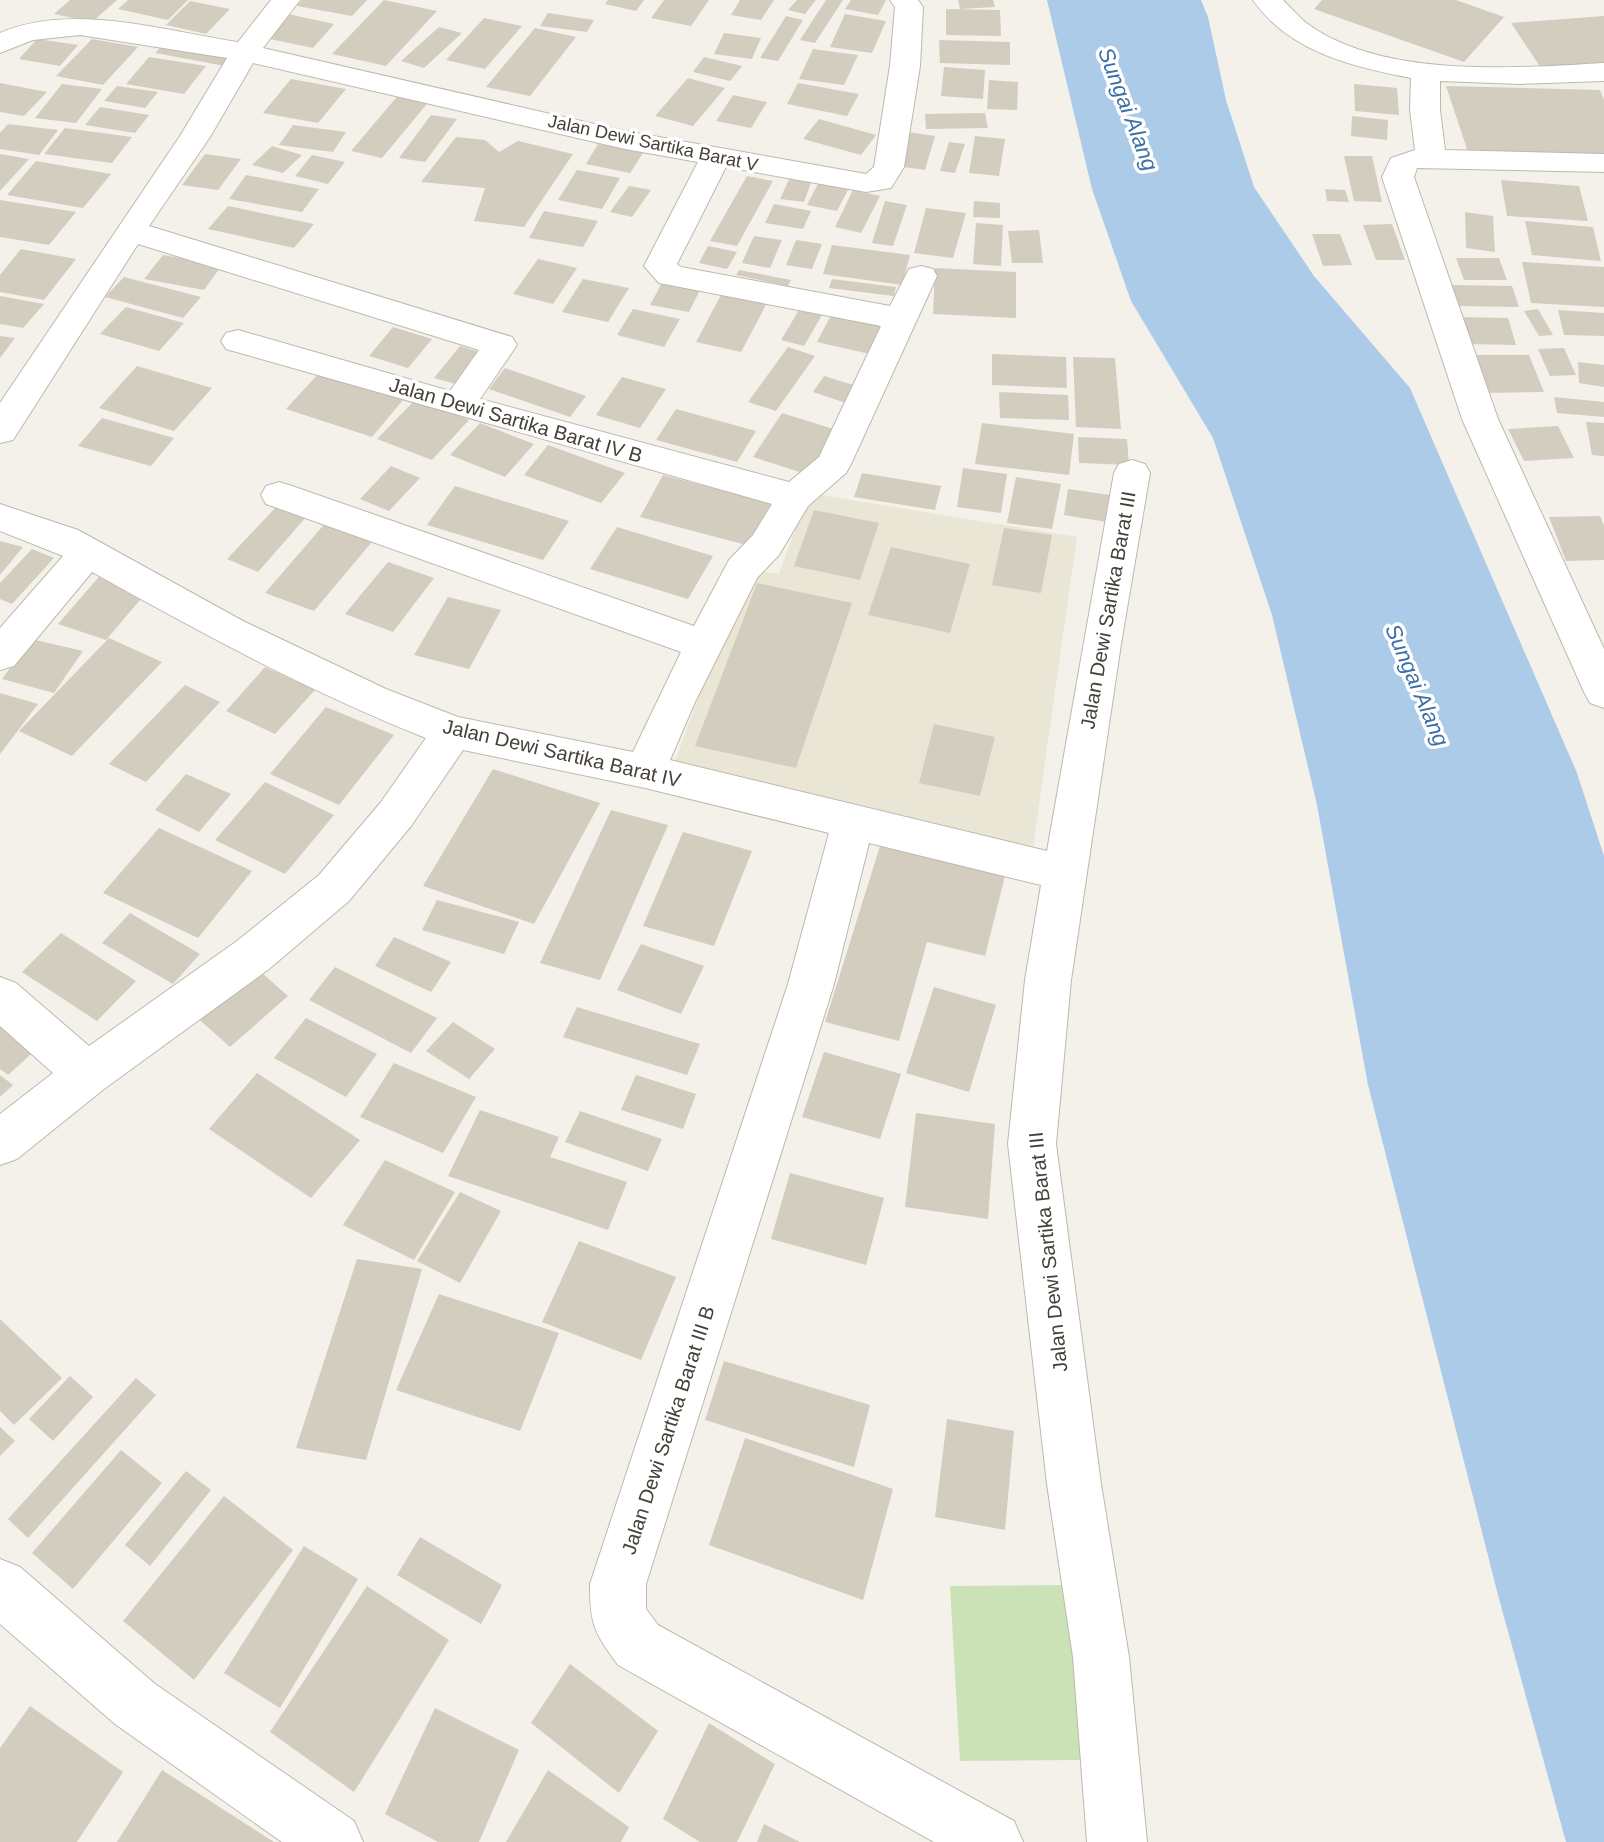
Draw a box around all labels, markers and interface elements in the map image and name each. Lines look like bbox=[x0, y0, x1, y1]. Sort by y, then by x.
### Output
water label: Sungai Alang bbox=[1093, 44, 1163, 175]
street label: Jalan Dewi Sartika Barat V bbox=[546, 111, 760, 175]
street label: Jalan Dewi Sartika Barat IV B bbox=[387, 373, 645, 467]
street label: Jalan Dewi Sartika Barat III bbox=[1076, 489, 1140, 731]
water label: Sungai Alang bbox=[1380, 620, 1454, 750]
street label: Jalan Dewi Sartika Barat IV bbox=[441, 715, 684, 791]
street label: Jalan Dewi Sartika Barat III bbox=[1024, 1131, 1072, 1373]
street label: Jalan Dewi Sartika Barat III B bbox=[617, 1303, 719, 1557]

